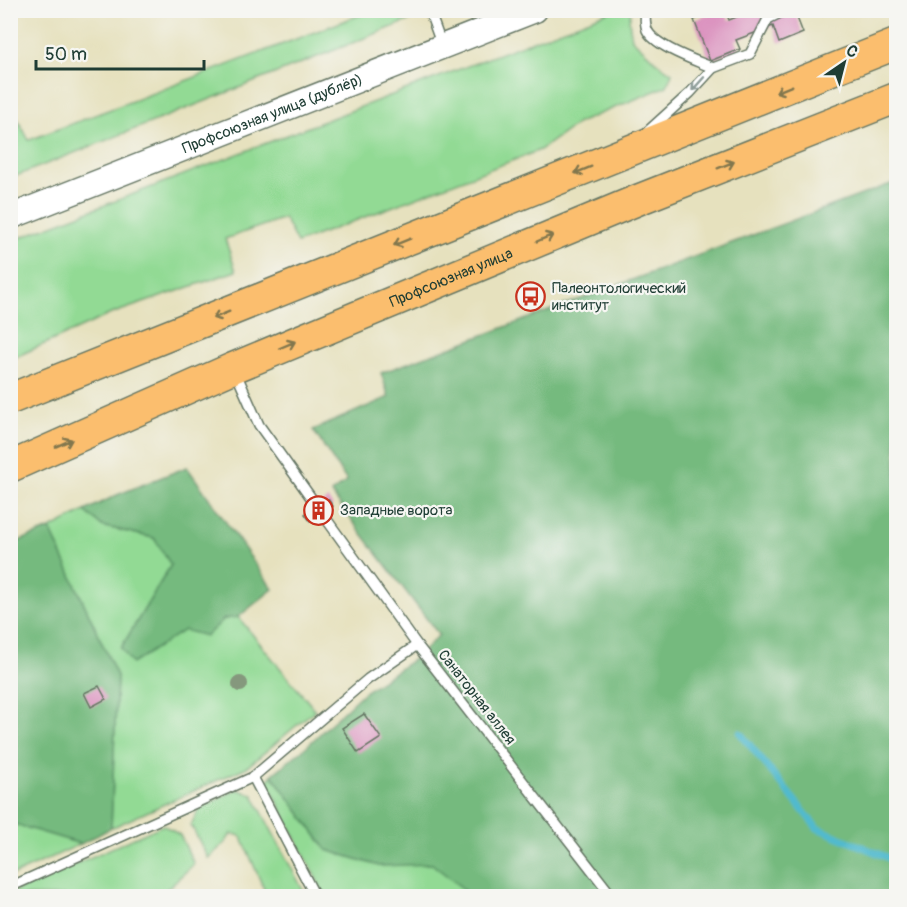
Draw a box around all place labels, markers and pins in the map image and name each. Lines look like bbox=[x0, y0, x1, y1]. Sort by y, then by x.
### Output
place label: Палеонтологический институт bbox=[552, 279, 686, 315]
bus stop icon: Палеонтологический институт bbox=[515, 281, 547, 313]
building icon: Западные ворота bbox=[303, 494, 335, 526]
place label: Западные ворота bbox=[340, 501, 452, 520]

